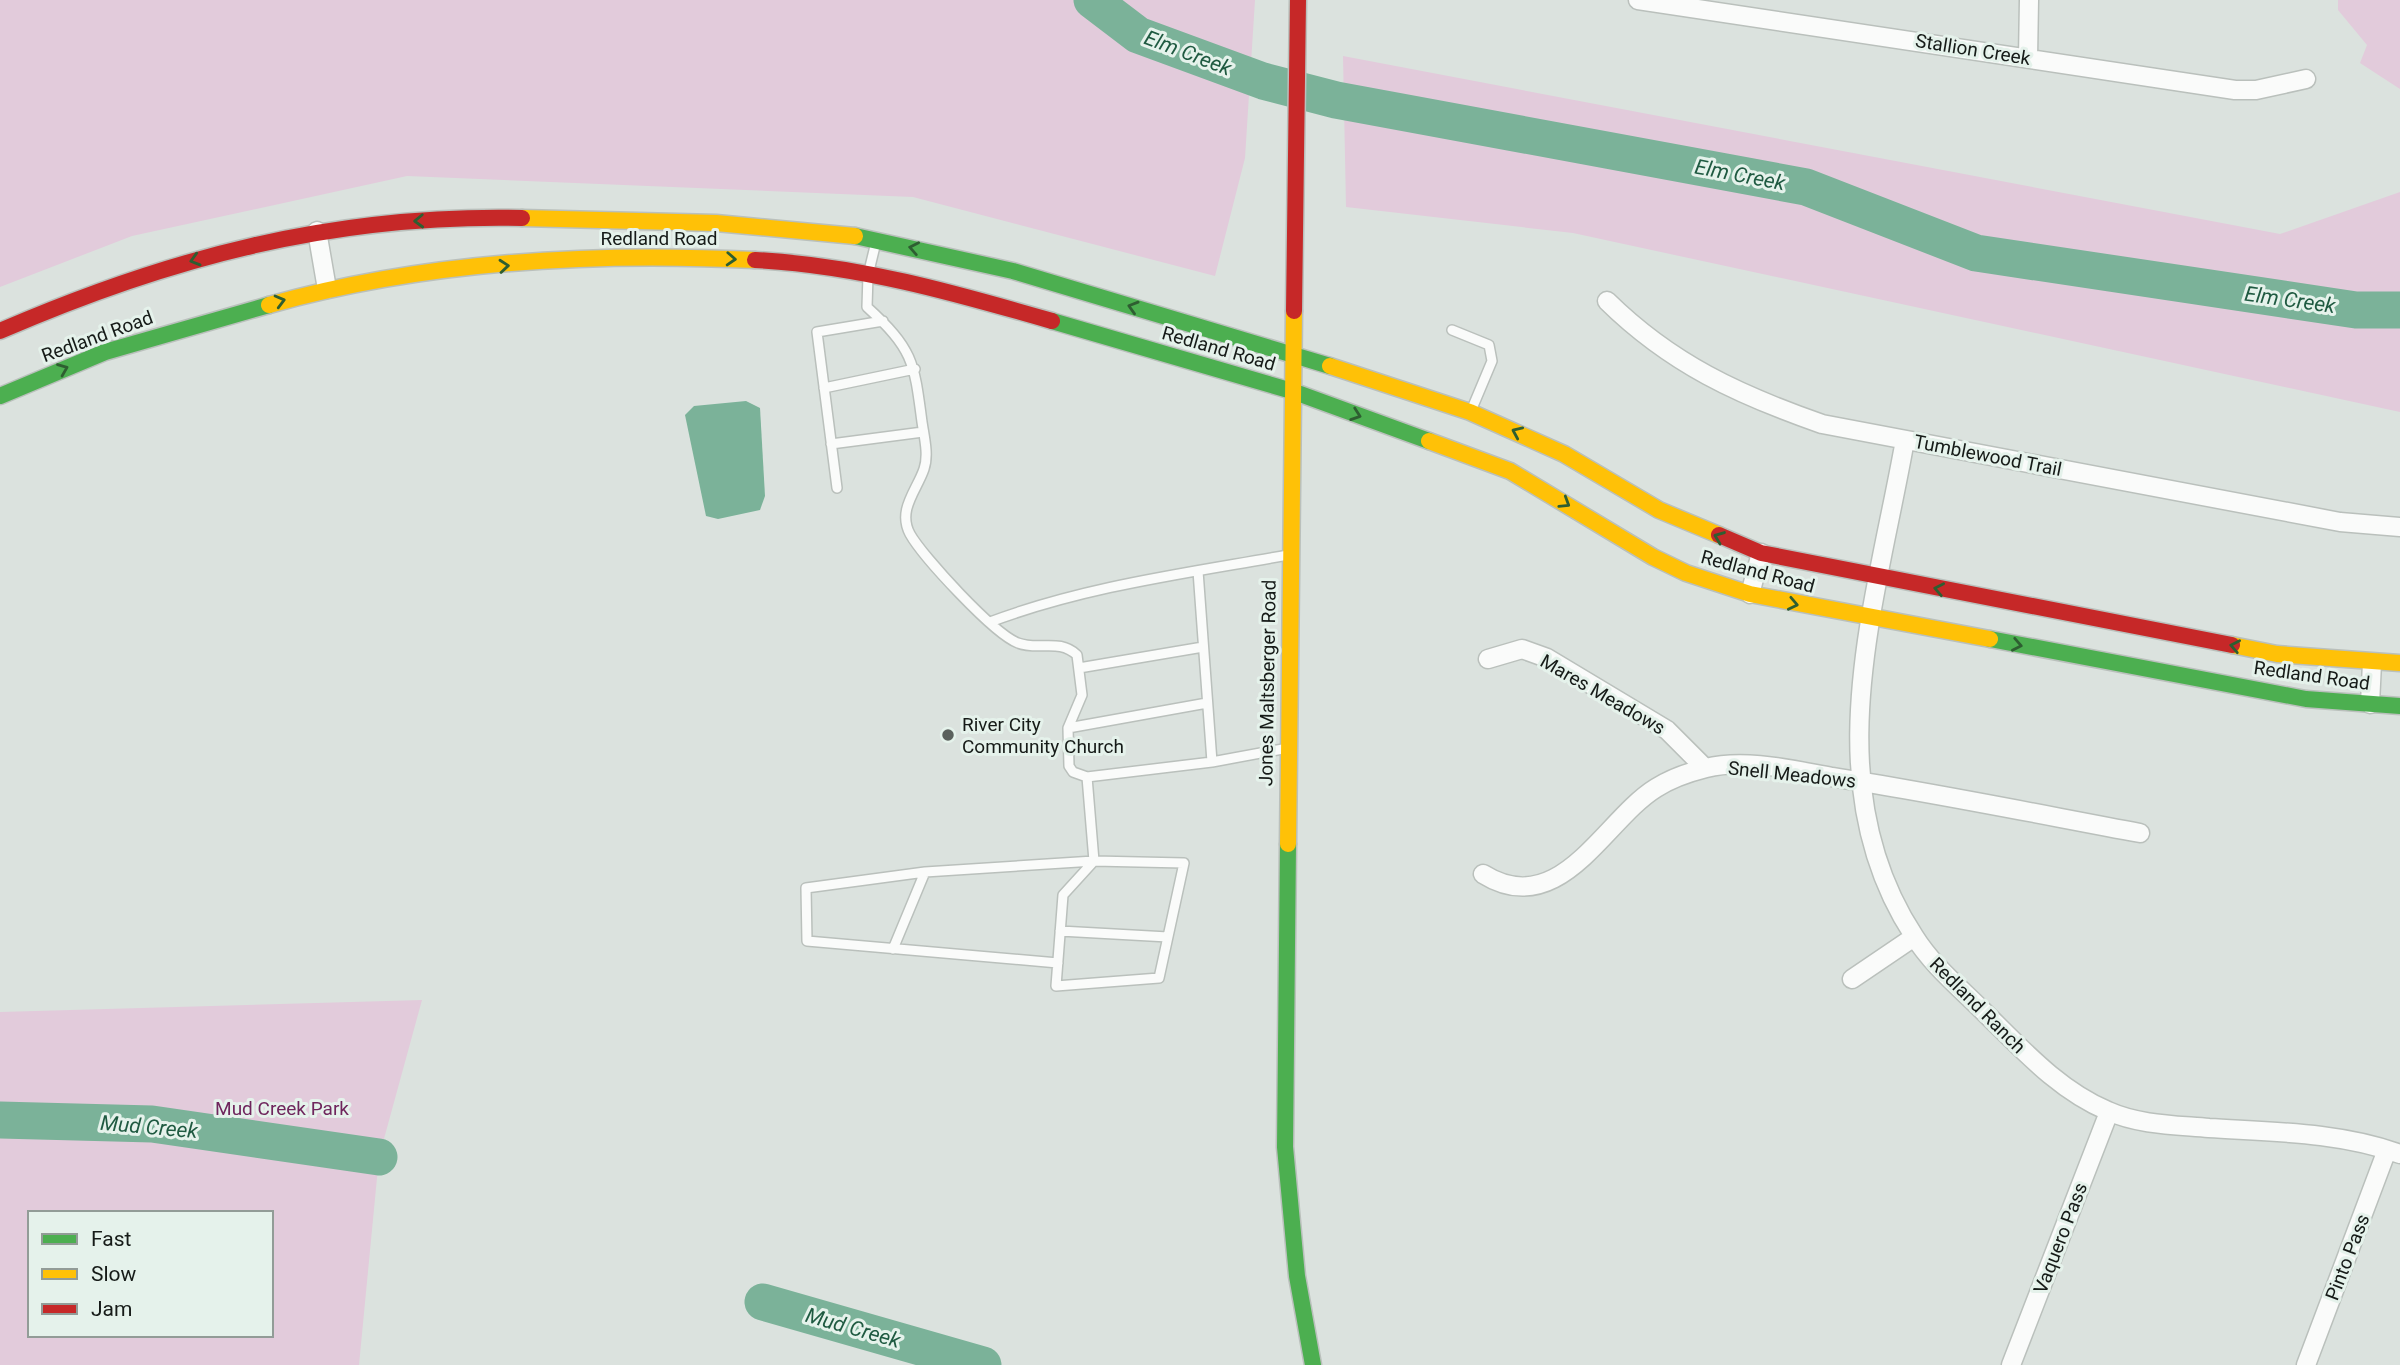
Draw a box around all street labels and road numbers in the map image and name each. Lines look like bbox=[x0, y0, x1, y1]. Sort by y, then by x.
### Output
street label: Stallion Creek bbox=[1914, 29, 2032, 70]
street label: Redland Road bbox=[601, 227, 717, 250]
street label: Redland Road bbox=[38, 306, 156, 367]
street label: Redland Road bbox=[1159, 321, 1278, 376]
street label: Tumblewood Trail bbox=[1912, 430, 2064, 481]
street label: Redland Road bbox=[1698, 545, 1817, 598]
street label: Jones Maltsberger Road bbox=[1254, 580, 1281, 786]
street label: Mares Meadows bbox=[1536, 649, 1669, 739]
street label: Redland Road bbox=[2252, 656, 2371, 695]
street label: Snell Meadows bbox=[1727, 756, 1857, 793]
street label: Redland Ranch bbox=[1925, 953, 2030, 1058]
street label: Vaquero Pass bbox=[2029, 1179, 2092, 1297]
street label: Pinto Pass bbox=[2321, 1211, 2374, 1304]

